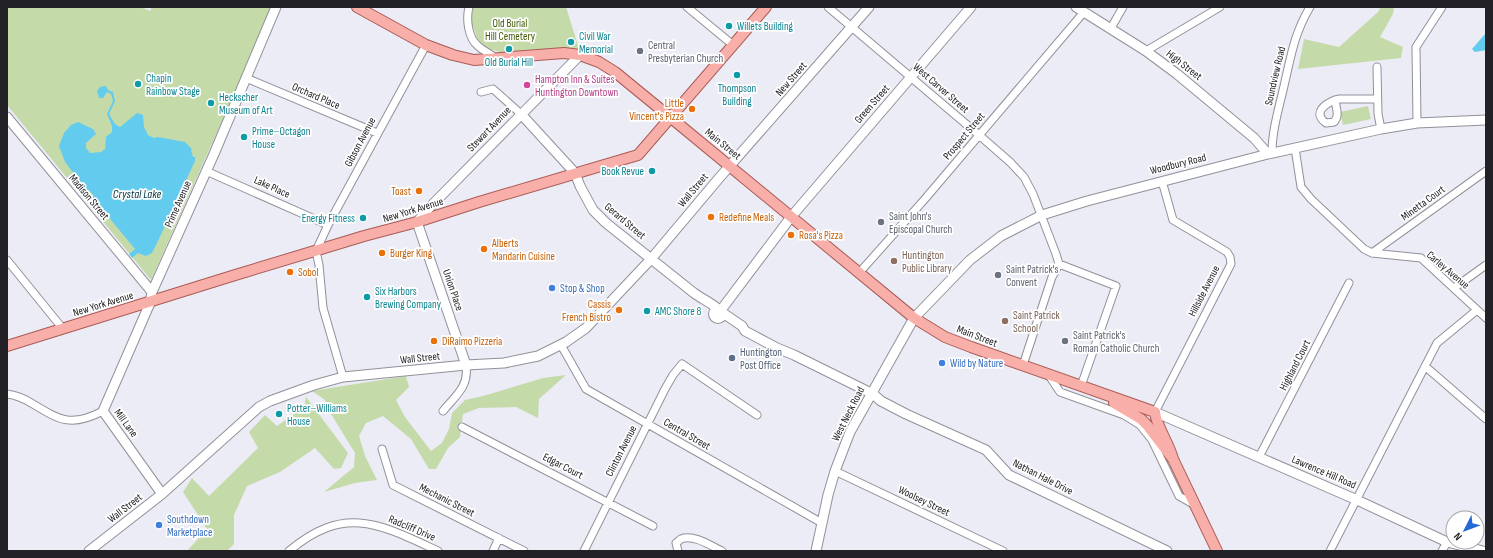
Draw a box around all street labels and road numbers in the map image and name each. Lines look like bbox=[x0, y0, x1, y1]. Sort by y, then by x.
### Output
street label: Soundview Road bbox=[1262, 45, 1288, 107]
street label: High Street bbox=[1164, 47, 1205, 83]
street label: New Street bbox=[773, 59, 810, 99]
street label: West Carver Street bbox=[910, 60, 972, 116]
street label: Orchard Place bbox=[290, 80, 342, 112]
street label: Green Street bbox=[852, 82, 893, 126]
street label: Stewart Avenue bbox=[464, 104, 514, 154]
street label: Prospect Street bbox=[940, 109, 988, 162]
street label: Gibson Avenue bbox=[342, 115, 378, 169]
street label: Main Street bbox=[702, 126, 744, 163]
street label: Woodbury Road bbox=[1149, 151, 1208, 177]
street label: Wall Street bbox=[675, 170, 711, 210]
street label: Madison Street bbox=[66, 172, 112, 223]
street label: Lake Place bbox=[252, 173, 292, 201]
street label: Prime Avenue bbox=[162, 179, 194, 229]
street label: Minetta Court bbox=[1398, 182, 1448, 223]
street label: New York Avenue bbox=[381, 195, 445, 225]
street label: Gerard Street bbox=[602, 200, 649, 242]
street label: Carley Avenue bbox=[1424, 248, 1472, 292]
street label: Hillside Avenue bbox=[1186, 263, 1222, 319]
street label: Union Place bbox=[440, 268, 466, 312]
street label: New York Avenue bbox=[71, 289, 135, 319]
street label: Main Street bbox=[955, 322, 1000, 350]
street label: Highland Court bbox=[1277, 337, 1314, 393]
street label: Wall Street bbox=[399, 349, 441, 367]
street label: West Neck Road bbox=[829, 384, 867, 443]
street label: Mill Lane bbox=[111, 406, 141, 440]
street label: Central Street bbox=[661, 415, 713, 453]
street label: Clinton Avenue bbox=[603, 423, 639, 479]
street label: Edgar Court bbox=[541, 450, 586, 482]
street label: Lawrence Hill Road bbox=[1290, 453, 1359, 492]
street label: Nathan Hale Drive bbox=[1011, 456, 1075, 498]
street label: Mechanic Street bbox=[417, 480, 477, 520]
street label: Woolsey Street bbox=[896, 483, 952, 519]
street label: Wall Street bbox=[105, 490, 145, 525]
street label: Radcliff Drive bbox=[387, 512, 437, 544]

